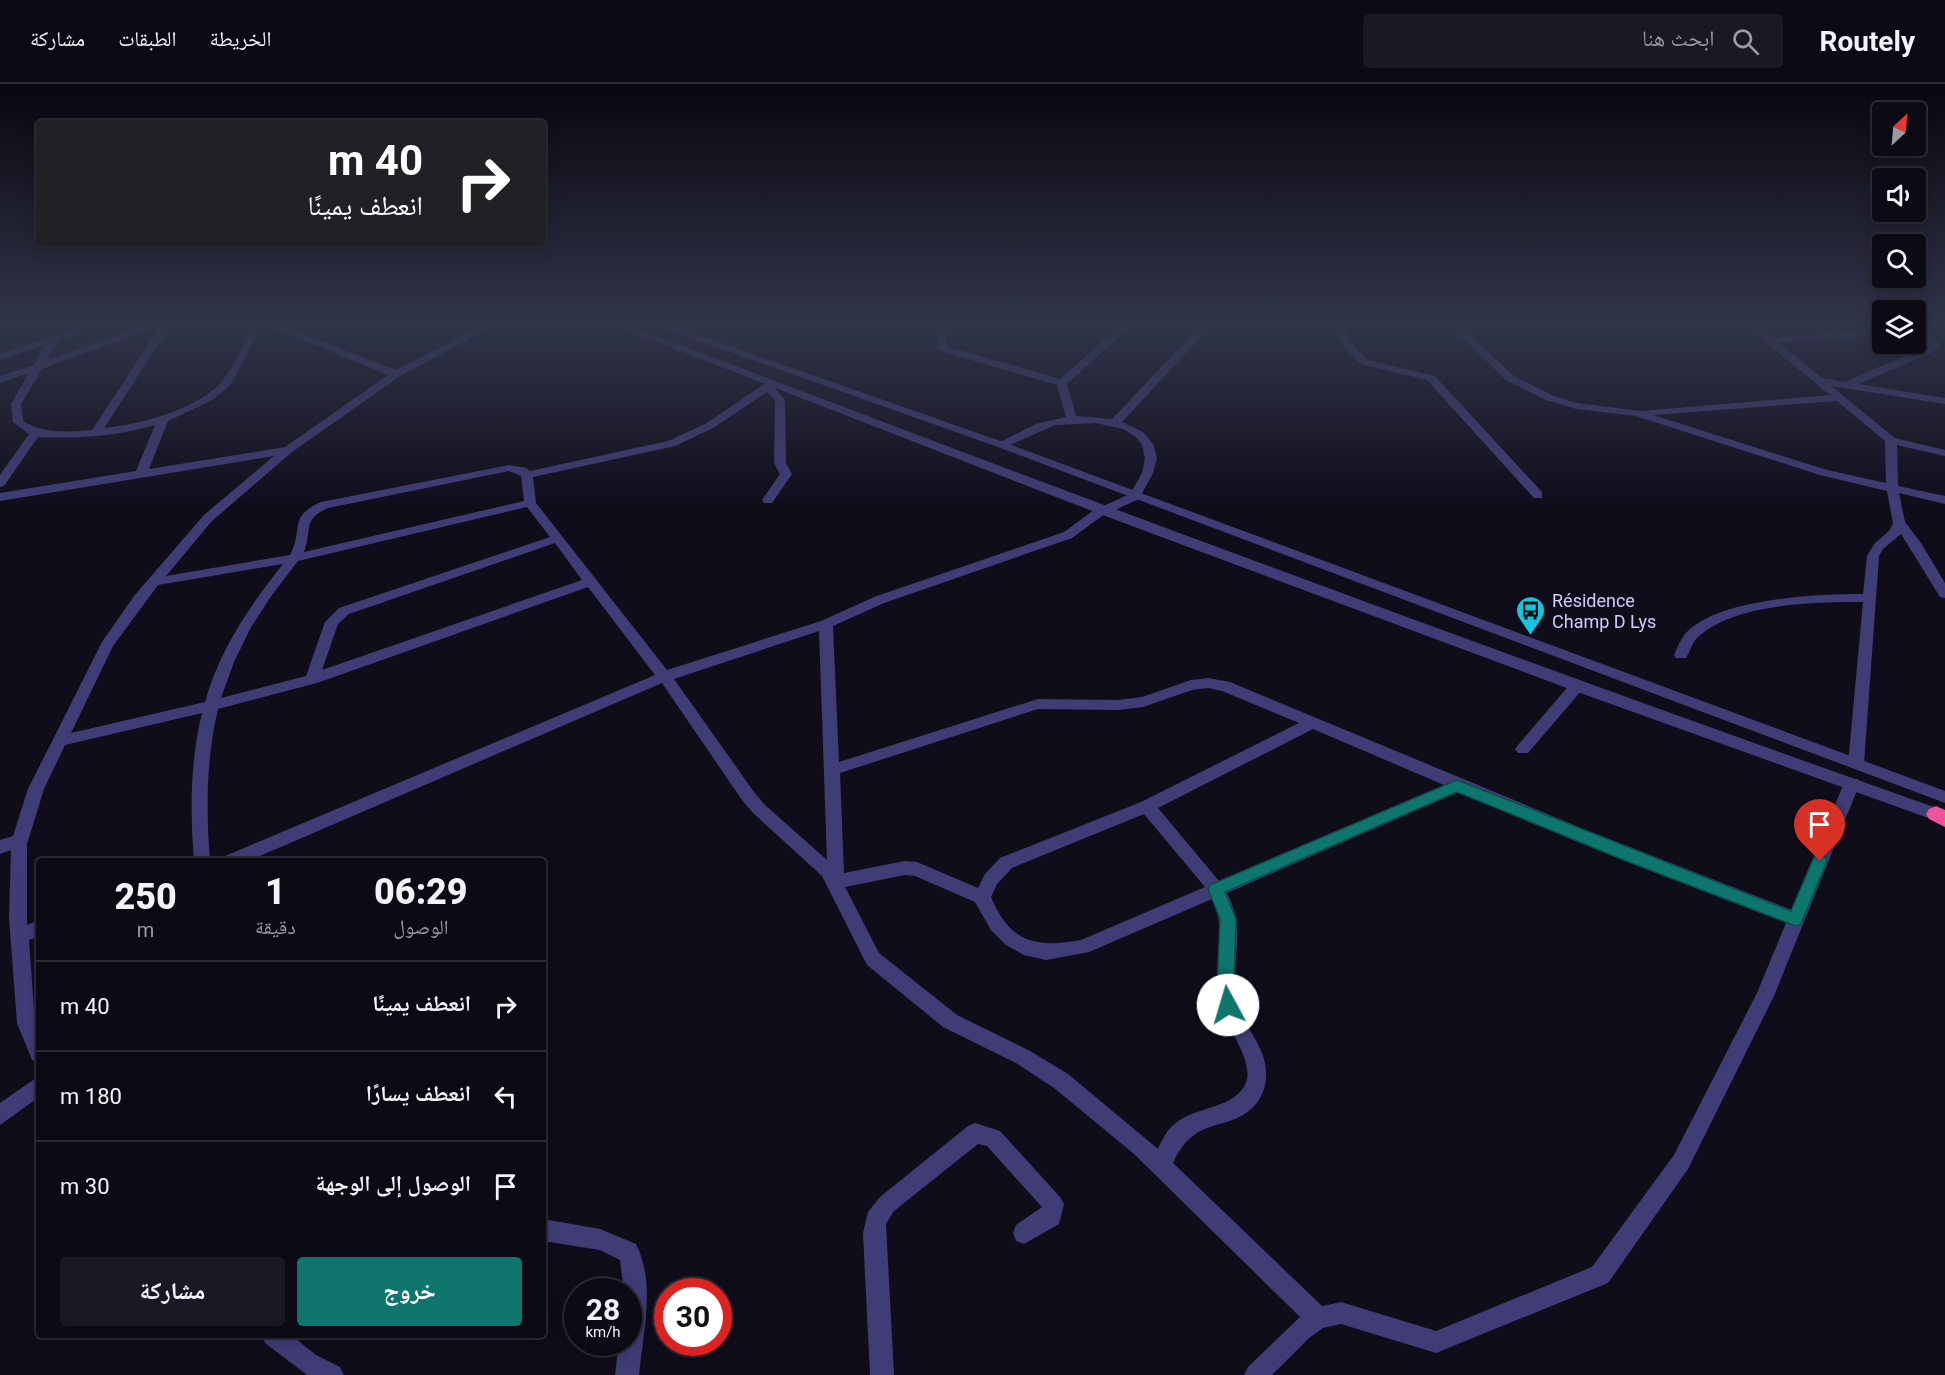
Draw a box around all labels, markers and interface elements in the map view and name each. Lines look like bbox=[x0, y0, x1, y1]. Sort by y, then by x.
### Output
search box bbox=[1363, 14, 1783, 68]
icon: search bbox=[1729, 25, 1762, 58]
text: Routely bbox=[1819, 25, 1915, 58]
text: ابحث هنا bbox=[1642, 26, 1714, 51]
text: مشاركة bbox=[30, 27, 85, 51]
text: الطبقات bbox=[118, 27, 177, 51]
text: الخريطة bbox=[210, 27, 271, 51]
north arrow bbox=[1872, 102, 1926, 156]
map controls bbox=[1872, 102, 1926, 354]
text: 40 m bbox=[328, 136, 423, 185]
icon: right bbox=[444, 144, 522, 222]
button: sound bbox=[1872, 168, 1926, 222]
text: انعطف يمينًا bbox=[307, 190, 423, 222]
button: search bbox=[1872, 234, 1926, 288]
button: layers bbox=[1872, 300, 1926, 354]
place label: Résidence Champ D Lys bbox=[1552, 590, 1656, 632]
bus stop icon: Résidence Champ D Lys bbox=[1515, 594, 1547, 636]
pin bbox=[1794, 799, 1845, 861]
icon: arrive bbox=[1803, 808, 1836, 841]
text: 1 bbox=[265, 871, 286, 913]
text: 06:29 bbox=[374, 871, 468, 913]
text: 250 bbox=[114, 876, 177, 918]
text: دقيقة bbox=[255, 915, 296, 939]
text: الوصول bbox=[393, 915, 449, 939]
text: m bbox=[137, 918, 154, 942]
position arrow bbox=[1196, 973, 1260, 1037]
icon: right bbox=[489, 990, 522, 1023]
text: انعطف يمينًا bbox=[372, 991, 471, 1016]
text: 40 m bbox=[60, 994, 110, 1019]
icon: left bbox=[489, 1080, 522, 1113]
text: انعطف يسارًا bbox=[366, 1081, 471, 1106]
text: 180 m bbox=[60, 1084, 122, 1109]
icon: arrive bbox=[489, 1170, 522, 1203]
text: الوصول إلى الوجهة bbox=[315, 1171, 471, 1196]
text: 30 m bbox=[60, 1174, 110, 1199]
button: مشاركة bbox=[60, 1257, 285, 1326]
button: خروج bbox=[297, 1257, 522, 1326]
speed limit sign: 30 bbox=[654, 1278, 732, 1356]
text: 28 bbox=[586, 1292, 620, 1327]
text: km/h bbox=[585, 1323, 621, 1341]

